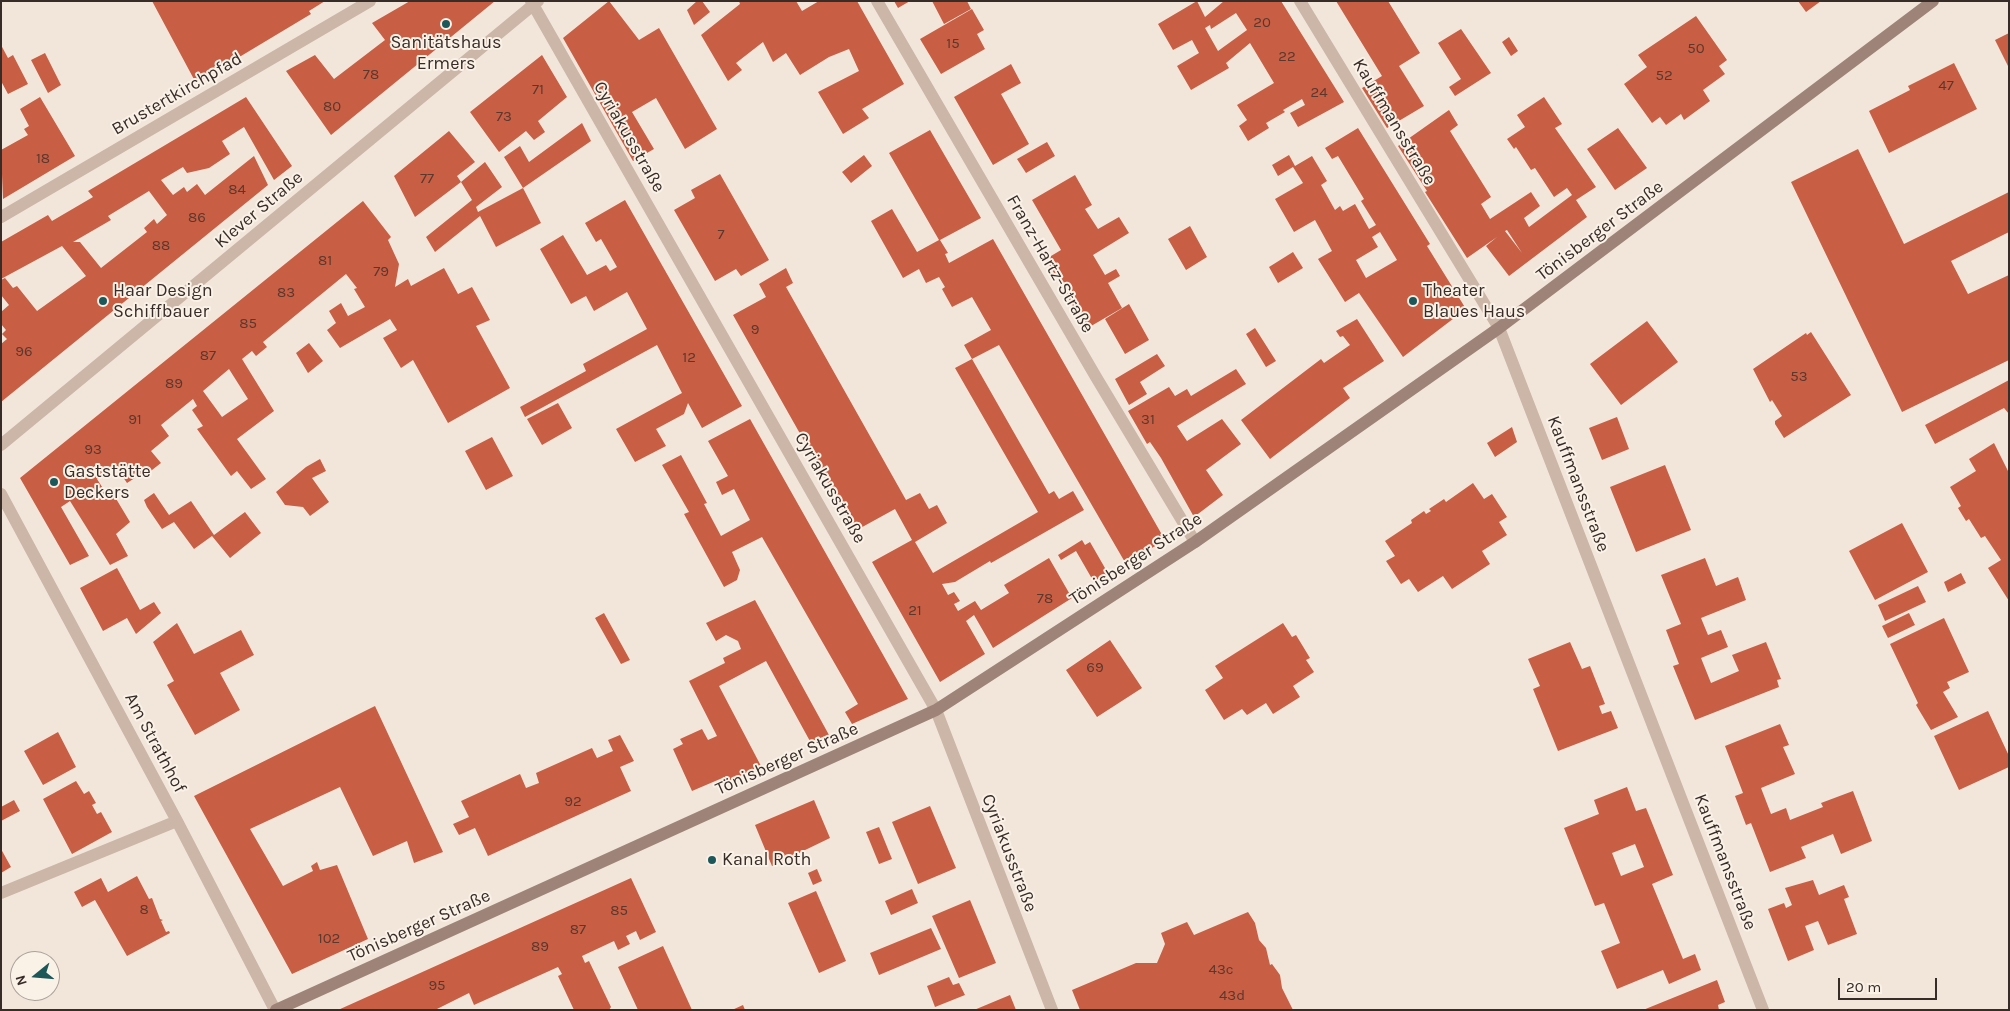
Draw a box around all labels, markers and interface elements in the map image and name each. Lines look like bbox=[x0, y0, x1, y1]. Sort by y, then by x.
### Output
house number: 20 bbox=[1253, 14, 1271, 32]
marker: Sanitätshaus Ermers bbox=[440, 18, 452, 30]
place label: Sanitätshaus Ermers bbox=[390, 32, 502, 74]
house number: 15 bbox=[946, 35, 960, 53]
house number: 50 bbox=[1687, 40, 1705, 58]
street label: Brustertkirchpfad bbox=[108, 48, 246, 140]
house number: 22 bbox=[1278, 48, 1296, 66]
street label: Kauffmansstraße bbox=[1348, 55, 1440, 189]
house number: 78 bbox=[363, 66, 379, 84]
house number: 52 bbox=[1655, 67, 1673, 85]
house number: 47 bbox=[1938, 77, 1954, 95]
street label: Cyriakusstraße bbox=[588, 78, 670, 196]
house number: 71 bbox=[532, 81, 544, 99]
house number: 24 bbox=[1310, 84, 1328, 102]
house number: 80 bbox=[323, 98, 341, 116]
house number: 73 bbox=[496, 108, 512, 126]
house number: 18 bbox=[36, 150, 50, 168]
street label: Klever Straße bbox=[210, 167, 308, 253]
house number: 77 bbox=[420, 170, 434, 188]
street label: Tönisberger Straße bbox=[1532, 176, 1668, 286]
house number: 84 bbox=[228, 181, 246, 199]
street label: Franz-Hartz-Straße bbox=[1002, 191, 1098, 337]
house number: 86 bbox=[188, 209, 206, 227]
house number: 7 bbox=[717, 226, 725, 244]
house number: 88 bbox=[152, 237, 170, 255]
house number: 81 bbox=[318, 252, 332, 270]
house number: 79 bbox=[373, 263, 389, 281]
place label: Haar Design Schiffbauer bbox=[113, 280, 213, 322]
place label: Theater Blaues Haus bbox=[1423, 280, 1525, 322]
house number: 83 bbox=[277, 284, 295, 302]
marker: Haar Design Schiffbauer bbox=[97, 295, 109, 307]
marker: Theater Blaues Haus bbox=[1407, 295, 1419, 307]
house number: 85 bbox=[239, 315, 257, 333]
house number: 9 bbox=[751, 321, 759, 339]
house number: 96 bbox=[15, 343, 33, 361]
house number: 87 bbox=[200, 347, 216, 365]
house number: 12 bbox=[682, 349, 696, 367]
house number: 53 bbox=[1790, 368, 1808, 386]
house number: 89 bbox=[165, 375, 183, 393]
house number: 91 bbox=[128, 411, 142, 429]
house number: 31 bbox=[1141, 411, 1155, 429]
street label: Kauffmansstraße bbox=[1542, 413, 1614, 555]
street label: Cyriakusstraße bbox=[789, 429, 871, 547]
house number: 93 bbox=[84, 441, 102, 459]
place label: Gaststätte Deckers bbox=[64, 461, 151, 504]
marker: Gaststätte Deckers bbox=[48, 476, 60, 488]
street label: Tönisberger Straße bbox=[1066, 508, 1206, 610]
house number: 78 bbox=[1037, 590, 1053, 608]
house number: 21 bbox=[908, 602, 922, 620]
house number: 69 bbox=[1086, 659, 1104, 677]
street label: Am Strathhof bbox=[120, 689, 190, 797]
street label: Tönisberger Straße bbox=[712, 718, 862, 800]
street label: Cyriakusstraße bbox=[977, 791, 1041, 915]
street label: Kauffmansstraße bbox=[1689, 791, 1761, 933]
house number: 92 bbox=[564, 793, 582, 811]
place label: Kanal Roth bbox=[722, 849, 811, 871]
marker: Kanal Roth bbox=[706, 854, 718, 866]
street label: Tönisberger Straße bbox=[344, 885, 494, 967]
house number: 8 bbox=[139, 901, 149, 919]
house number: 85 bbox=[610, 902, 628, 920]
house number: 87 bbox=[570, 921, 586, 939]
house number: 102 bbox=[318, 930, 340, 948]
house number: 89 bbox=[531, 938, 549, 956]
north arrow bbox=[10, 951, 60, 1001]
house number: 43c bbox=[1209, 961, 1233, 979]
scale bar bbox=[1840, 968, 1939, 1000]
text: N bbox=[12, 973, 31, 988]
house number: 95 bbox=[428, 977, 446, 995]
text: 20 m bbox=[1846, 978, 1881, 996]
house number: 43d bbox=[1219, 987, 1245, 1005]

